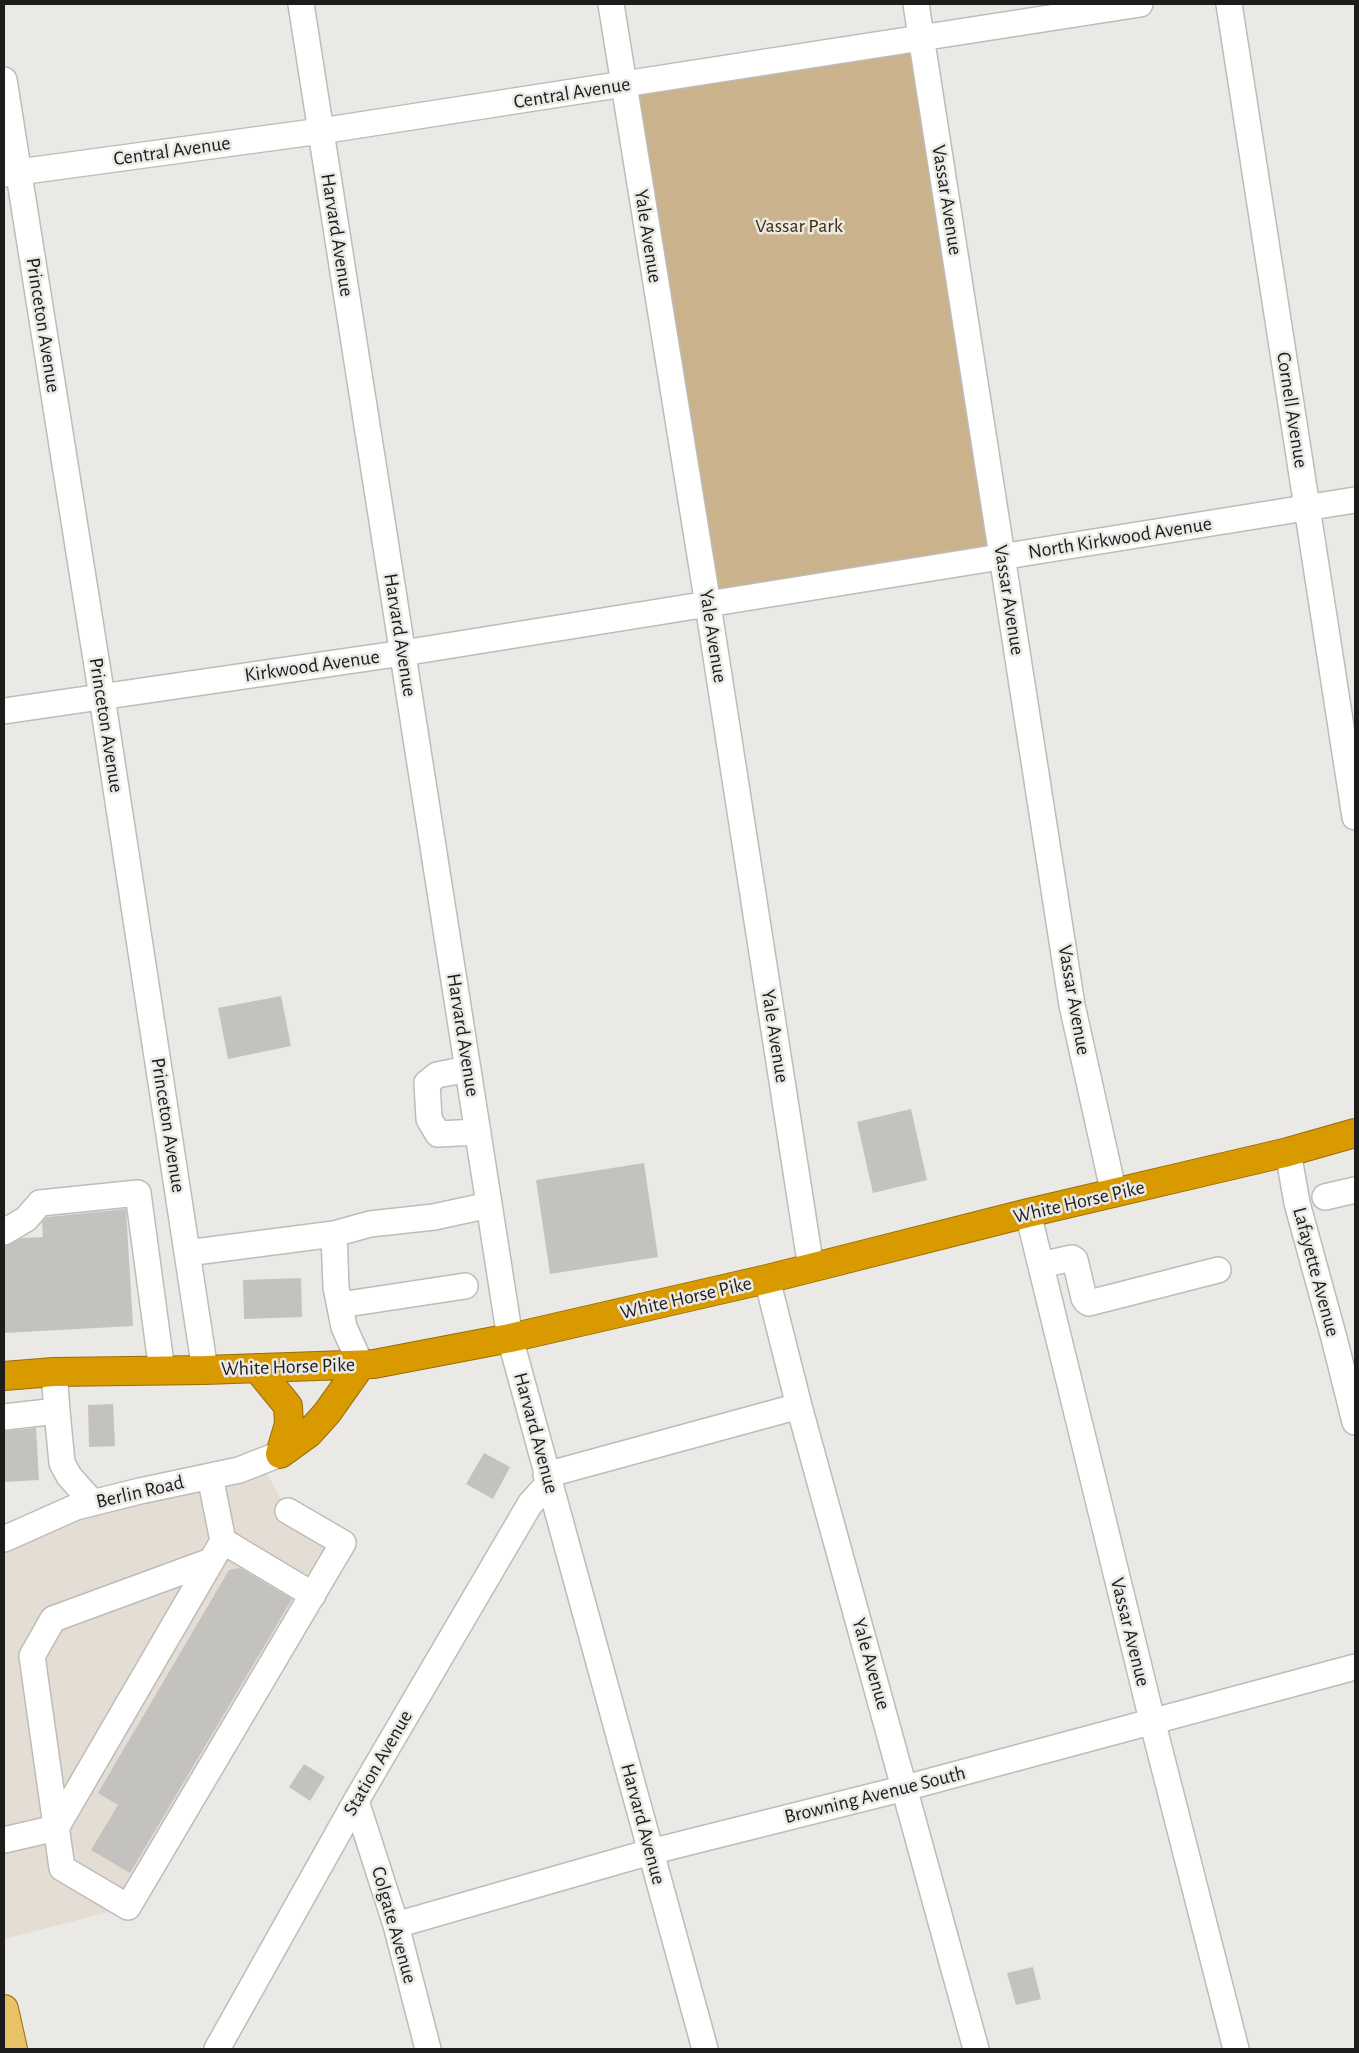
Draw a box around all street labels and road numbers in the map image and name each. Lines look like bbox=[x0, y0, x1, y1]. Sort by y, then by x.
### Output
street label: Central Avenue bbox=[512, 72, 632, 114]
street label: Central Avenue bbox=[112, 131, 232, 171]
street label: Vassar Avenue bbox=[926, 143, 968, 257]
street label: Harvard Avenue bbox=[315, 172, 359, 298]
street label: Yale Avenue bbox=[629, 188, 667, 284]
street label: Princeton Avenue bbox=[20, 256, 66, 394]
street label: Cornell Avenue bbox=[1271, 350, 1313, 470]
street label: North Kirkwood Avenue bbox=[1026, 512, 1214, 564]
street label: Vassar Avenue bbox=[988, 543, 1030, 657]
street label: Harvard Avenue bbox=[378, 572, 422, 698]
street label: Yale Avenue bbox=[694, 588, 732, 684]
street label: Kirkwood Avenue bbox=[243, 645, 381, 687]
street label: Princeton Avenue bbox=[83, 656, 129, 794]
street label: Vassar Avenue bbox=[1053, 943, 1095, 1057]
street label: Harvard Avenue bbox=[441, 972, 485, 1098]
street label: Yale Avenue bbox=[756, 988, 794, 1084]
street label: Princeton Avenue bbox=[145, 1056, 191, 1194]
street label: White Horse Pike bbox=[1011, 1175, 1147, 1229]
street label: Lafayette Avenue bbox=[1287, 1205, 1345, 1339]
street label: White Horse Pike bbox=[618, 1271, 754, 1325]
street label: White Horse Pike bbox=[221, 1353, 355, 1381]
street label: Harvard Avenue bbox=[508, 1370, 564, 1496]
street label: Berlin Road bbox=[94, 1470, 186, 1514]
street label: Vassar Avenue bbox=[1105, 1575, 1155, 1689]
street label: Yale Avenue bbox=[846, 1615, 896, 1713]
street label: Station Avenue bbox=[338, 1706, 418, 1820]
street label: Harvard Avenue bbox=[615, 1761, 671, 1887]
street label: Browning Avenue South bbox=[782, 1761, 968, 1829]
street label: Colgate Avenue bbox=[366, 1864, 422, 1986]

